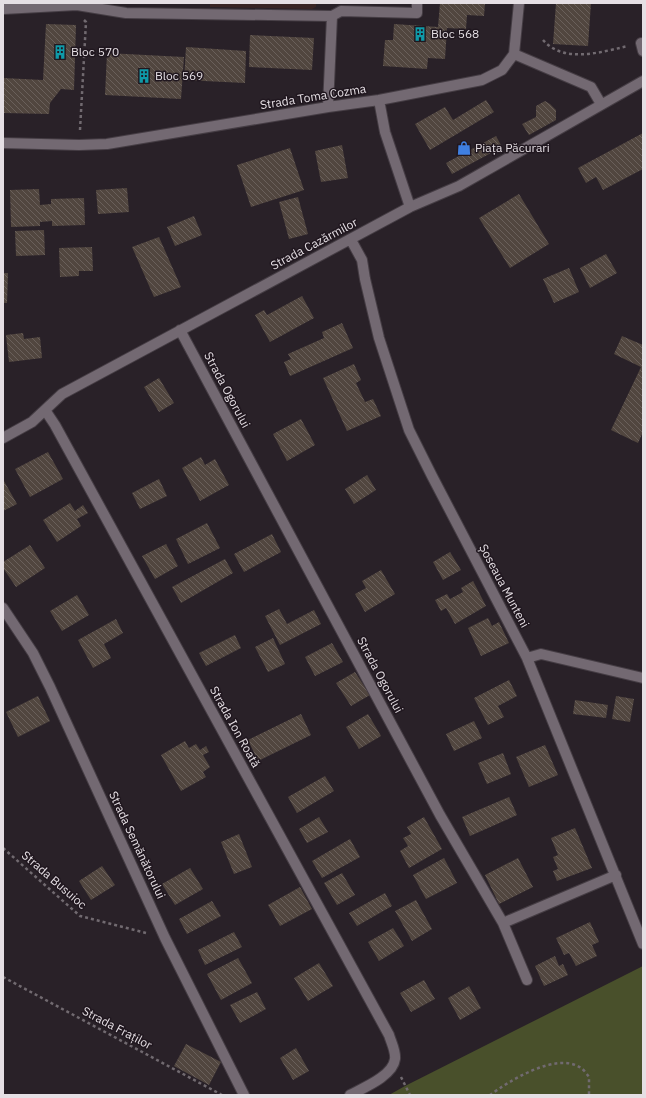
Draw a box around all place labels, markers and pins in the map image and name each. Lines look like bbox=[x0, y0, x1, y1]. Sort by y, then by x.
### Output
building icon: Bloc 568 bbox=[412, 26, 428, 42]
place label: Bloc 568 bbox=[431, 26, 479, 41]
building icon: Bloc 570 bbox=[52, 44, 68, 60]
place label: Bloc 570 bbox=[71, 44, 119, 59]
building icon: Bloc 569 bbox=[136, 68, 152, 84]
place label: Bloc 569 bbox=[155, 68, 203, 83]
shop icon: Piața Păcurari bbox=[456, 140, 472, 156]
place label: Piața Păcurari bbox=[475, 140, 550, 155]

